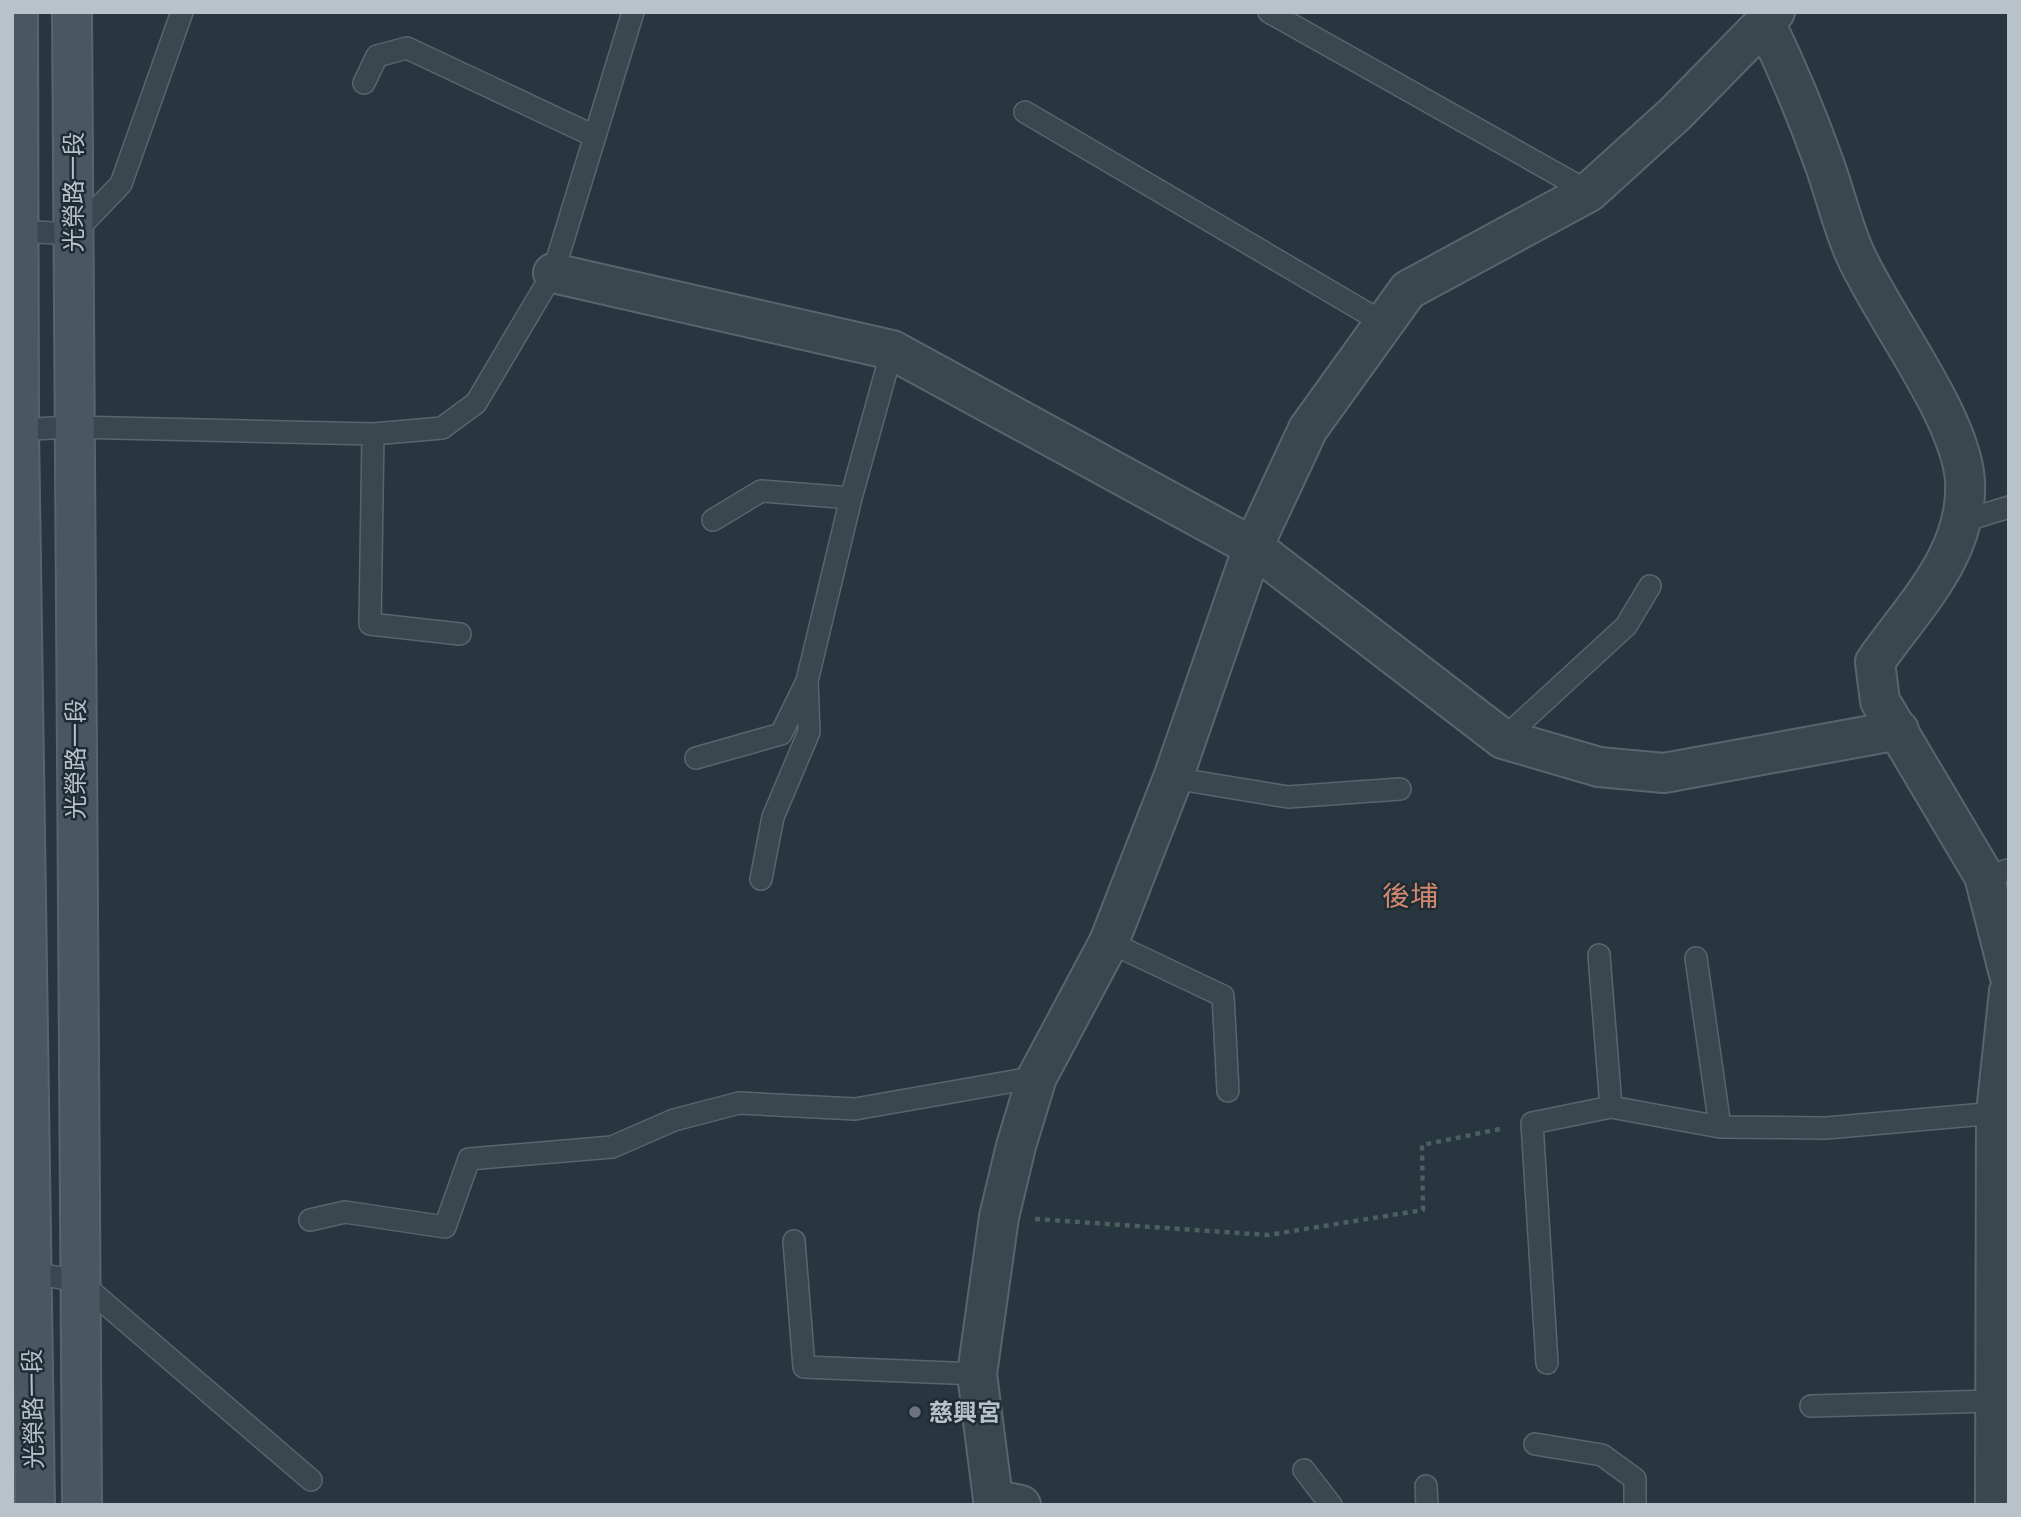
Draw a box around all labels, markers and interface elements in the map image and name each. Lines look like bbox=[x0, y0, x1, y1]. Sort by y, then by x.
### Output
street label: 光榮路一段 bbox=[60, 132, 87, 252]
street label: 光榮路一段 bbox=[62, 699, 89, 819]
district label: 後埔 bbox=[1382, 880, 1438, 912]
street label: 光榮路一段 bbox=[18, 1349, 48, 1469]
place label: 慈興宮 bbox=[929, 1399, 1001, 1426]
marker: 慈興宮 bbox=[907, 1404, 923, 1420]

